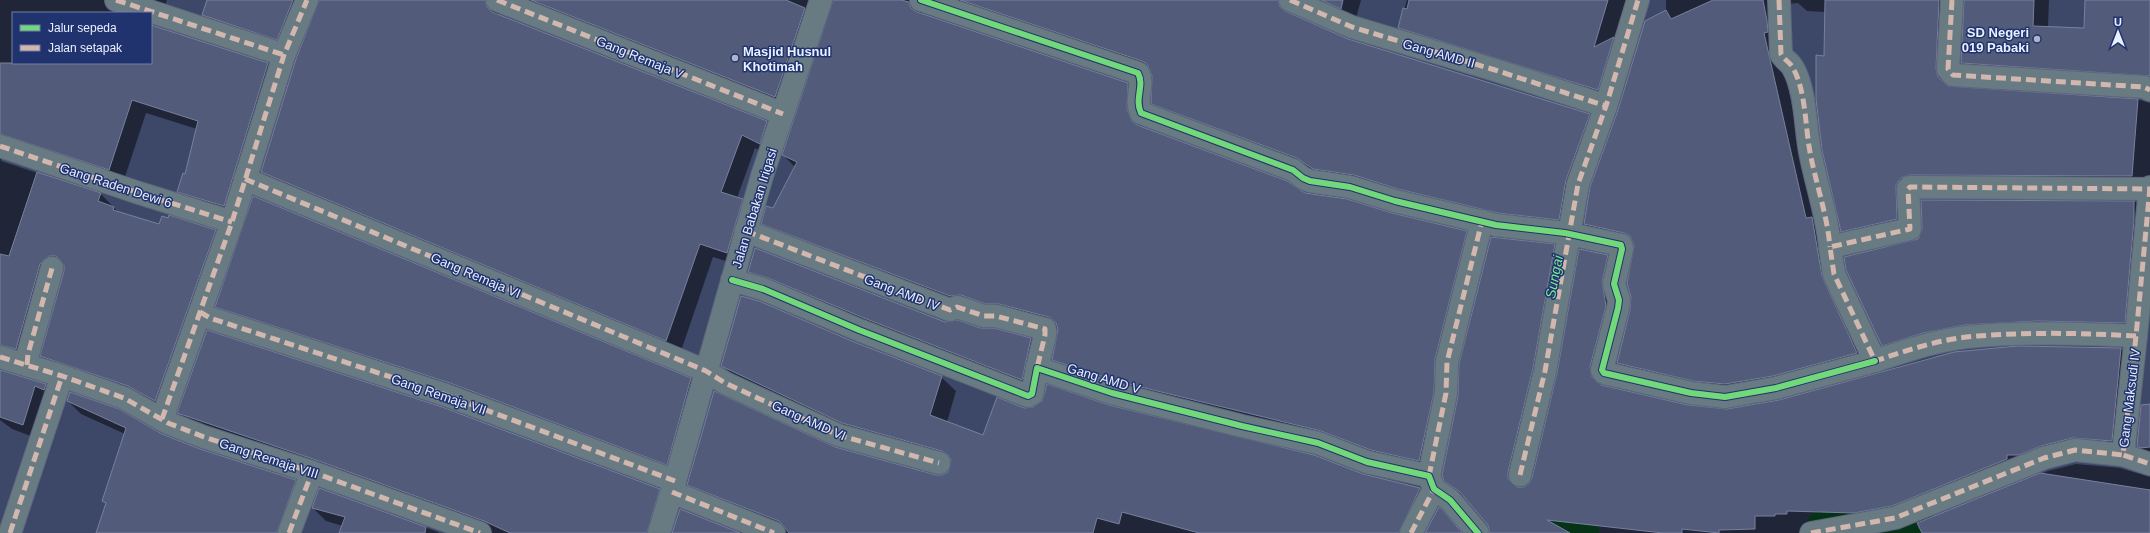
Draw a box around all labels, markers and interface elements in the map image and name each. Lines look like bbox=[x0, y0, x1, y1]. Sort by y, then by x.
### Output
legend bbox=[12, 12, 152, 64]
north arrow bbox=[2098, 12, 2138, 52]
text: U bbox=[2114, 16, 2122, 28]
text: Jalur sepeda bbox=[48, 21, 117, 35]
place label: SD Negeri 019 Pabaki bbox=[1962, 25, 2029, 55]
street label: Gang Remaja V bbox=[594, 33, 686, 82]
marker: SD Negeri 019 Pabaki bbox=[2032, 34, 2042, 44]
street label: Gang AMD II bbox=[1401, 36, 1477, 71]
text: Jalan setapak bbox=[48, 41, 123, 55]
place label: Masjid Husnul Khotimah bbox=[743, 44, 831, 74]
marker: Masjid Husnul Khotimah bbox=[730, 53, 740, 63]
street label: Jalan Babakan Irigasi bbox=[729, 146, 780, 270]
street label: Gang Raden Dewi 6 bbox=[58, 160, 174, 211]
street label: Gang Remaja VI bbox=[429, 250, 523, 301]
water label: Sungai bbox=[1542, 253, 1566, 300]
street label: Gang AMD IV bbox=[862, 271, 942, 314]
street label: Gang Maksudi IV bbox=[2116, 347, 2143, 448]
street label: Gang AMD V bbox=[1065, 360, 1143, 397]
street label: Gang Remaja VII bbox=[389, 371, 488, 418]
street label: Gang AMD VI bbox=[769, 397, 848, 443]
street label: Gang Remaja VIII bbox=[217, 435, 320, 482]

